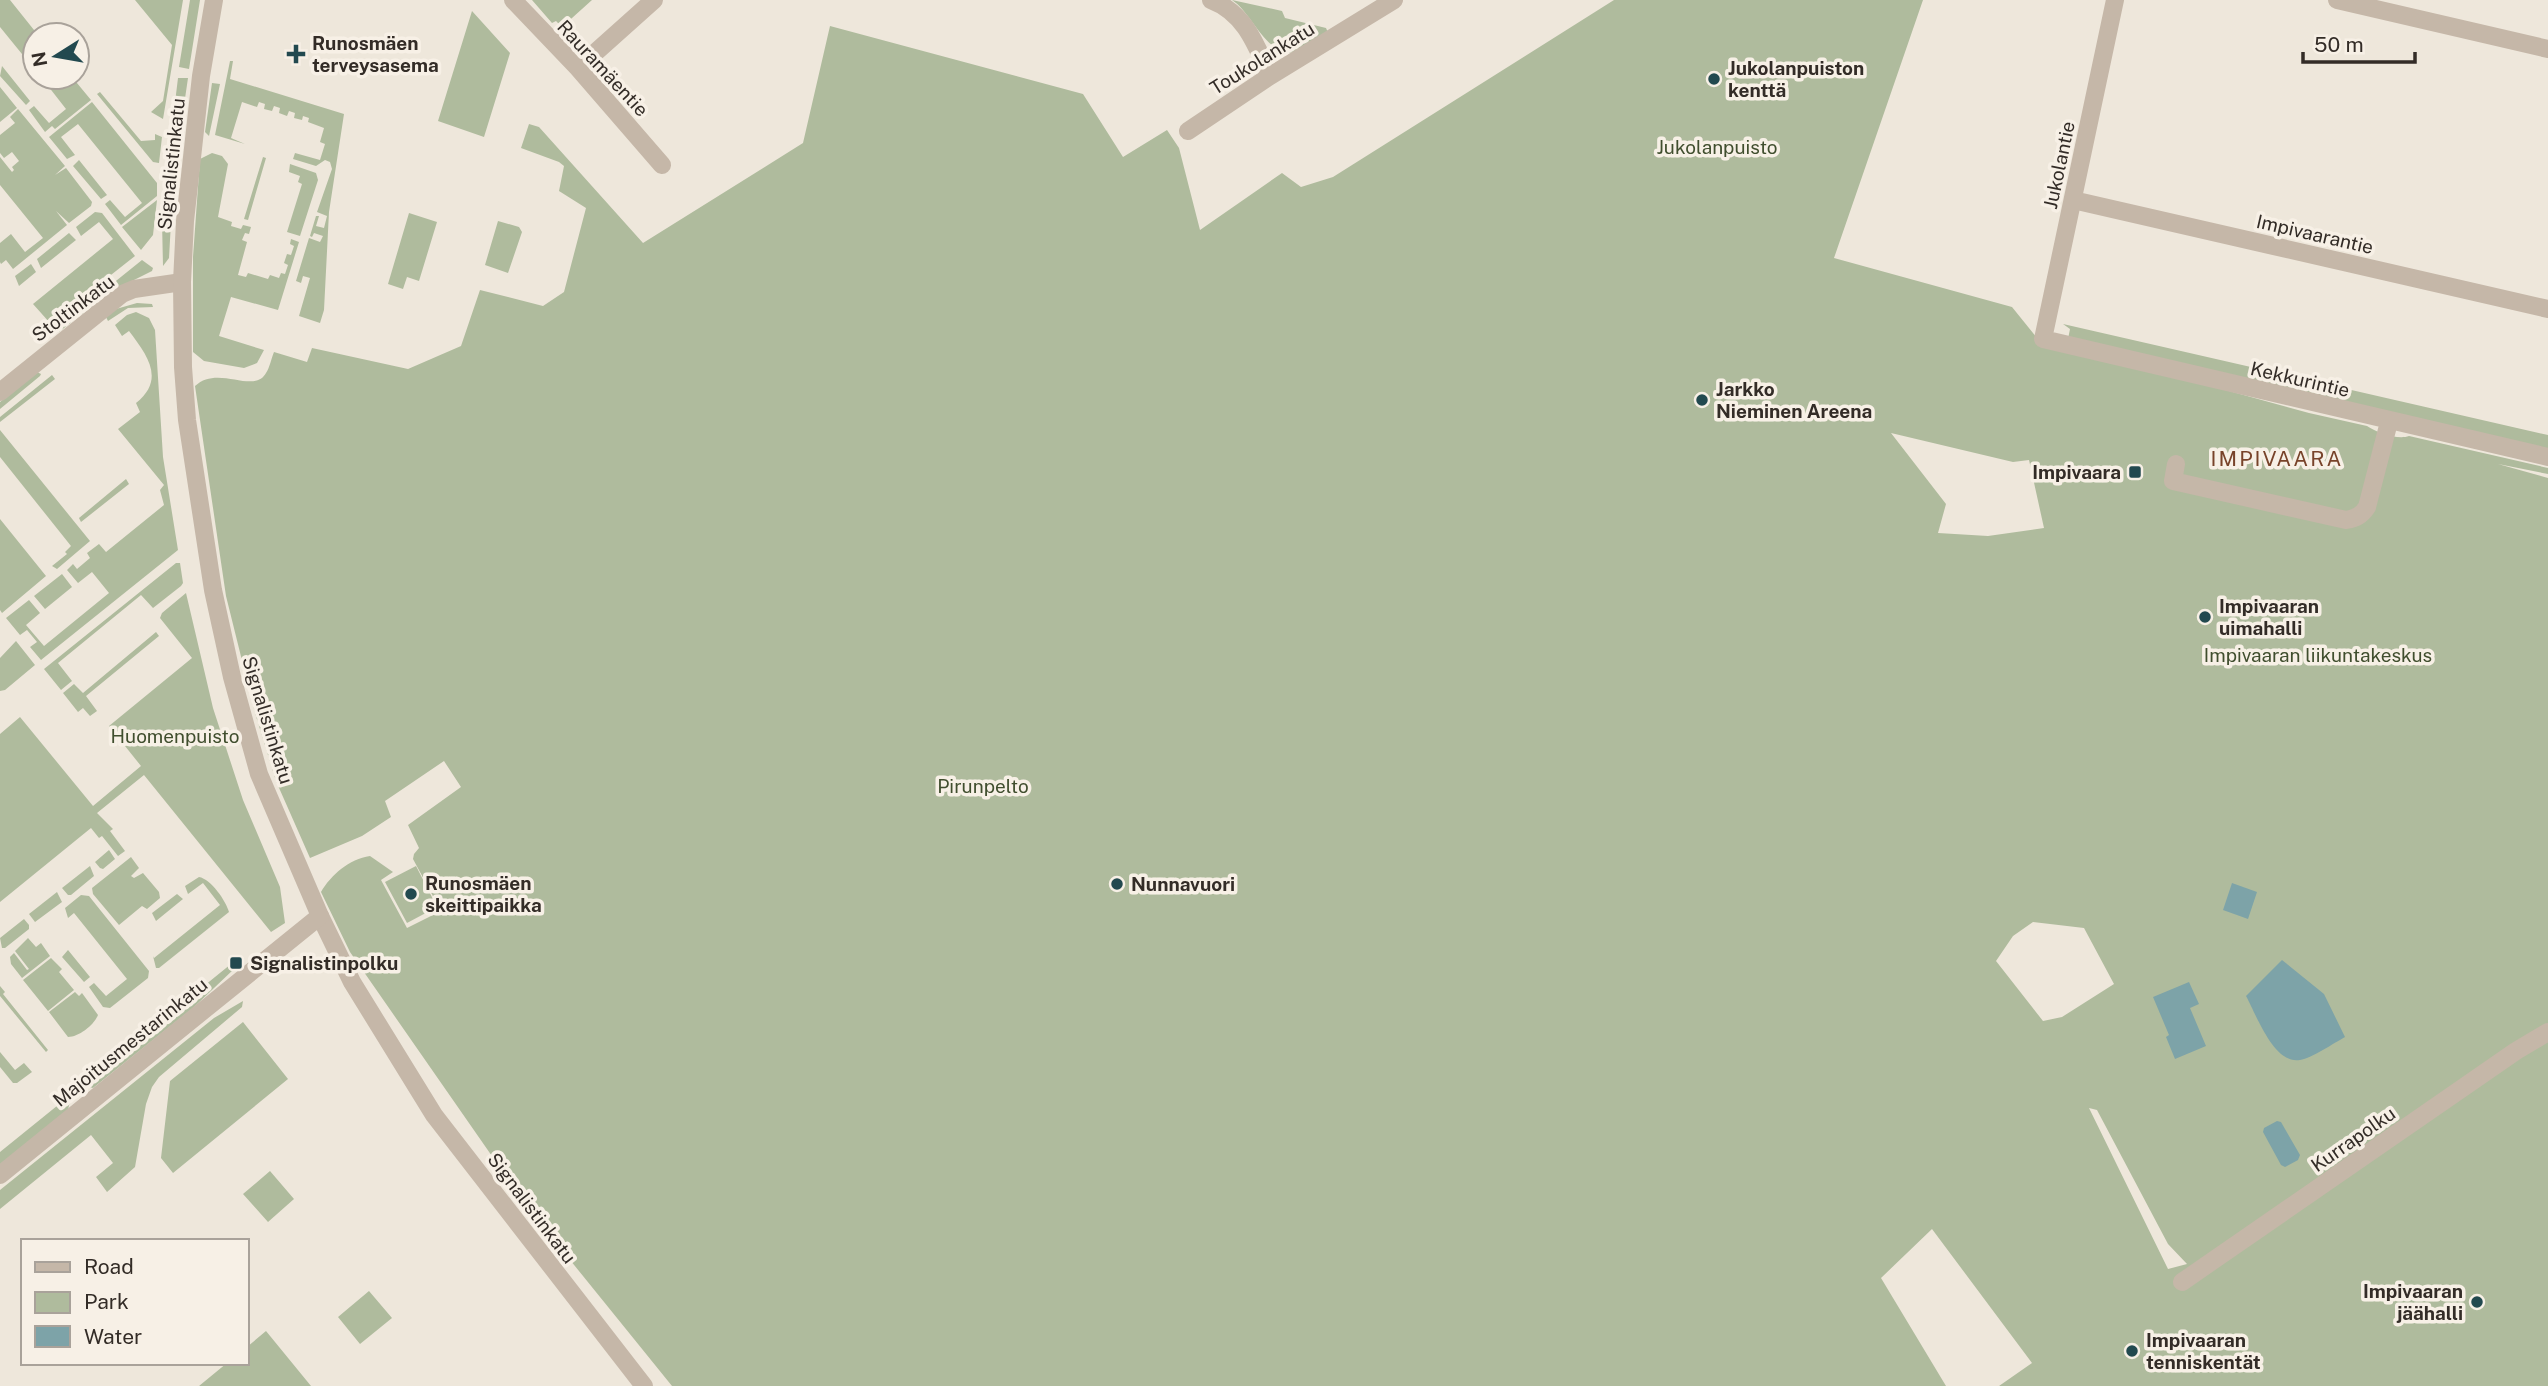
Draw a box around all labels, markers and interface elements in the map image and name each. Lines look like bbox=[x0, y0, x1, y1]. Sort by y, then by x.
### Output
street label: Rauramäentie bbox=[553, 16, 653, 120]
street label: Toukolankatu bbox=[1206, 17, 1318, 99]
north arrow bbox=[21, 21, 91, 91]
scale bar bbox=[2303, 21, 2415, 65]
place label: Runosmäen terveysasema bbox=[312, 32, 439, 76]
text: 50 m bbox=[2314, 32, 2364, 57]
marker: Runosmäen terveysasema bbox=[286, 44, 306, 64]
text: N bbox=[27, 50, 52, 69]
place label: Jukolanpuiston kenttä bbox=[1728, 57, 1864, 101]
marker: Jukolanpuiston kenttä bbox=[1706, 71, 1722, 87]
street label: Signalistinkatu bbox=[153, 97, 189, 231]
street label: Jukolantie bbox=[2039, 119, 2079, 211]
park label: Jukolanpuisto bbox=[1656, 136, 1778, 158]
street label: Impivaarantie bbox=[2254, 210, 2376, 258]
street label: Stoltinkatu bbox=[28, 270, 118, 346]
street label: Kekkurintie bbox=[2248, 357, 2352, 401]
place label: Jarkko Nieminen Areena bbox=[1716, 378, 1872, 422]
marker: Jarkko Nieminen Areena bbox=[1694, 392, 1710, 408]
district label: IMPIVAARA bbox=[2211, 446, 2343, 471]
place label: Impivaara bbox=[2032, 461, 2121, 483]
marker: Impivaara bbox=[2127, 464, 2143, 480]
place label: Impivaaran uimahalli bbox=[2219, 595, 2319, 639]
marker: Impivaaran uimahalli bbox=[2197, 609, 2213, 625]
park label: Impivaaran liikuntakeskus bbox=[2204, 644, 2432, 666]
street label: Signalistinkatu bbox=[238, 653, 298, 787]
park label: Huomenpuisto bbox=[111, 725, 239, 747]
park label: Pirunpelto bbox=[937, 775, 1029, 797]
place label: Runosmäen skeittipaikka bbox=[425, 872, 542, 916]
place label: Nunnavuori bbox=[1131, 873, 1235, 895]
marker: Nunnavuori bbox=[1109, 876, 1125, 892]
marker: Runosmäen skeittipaikka bbox=[403, 886, 419, 902]
place label: Signalistinpolku bbox=[250, 952, 398, 974]
marker: Signalistinpolku bbox=[228, 955, 244, 971]
street label: Majoitusmestarinkatu bbox=[48, 973, 212, 1111]
street label: Kurrapolku bbox=[2307, 1102, 2399, 1176]
street label: Signalistinkatu bbox=[483, 1148, 581, 1268]
legend bbox=[21, 1239, 248, 1365]
text: Road bbox=[84, 1254, 134, 1279]
place label: Impivaaran jäähalli bbox=[2363, 1280, 2463, 1324]
text: Park bbox=[84, 1289, 129, 1314]
marker: Impivaaran jäähalli bbox=[2469, 1294, 2485, 1310]
text: Water bbox=[84, 1324, 142, 1349]
place label: Impivaaran tenniskentät bbox=[2146, 1329, 2261, 1373]
marker: Impivaaran tenniskentät bbox=[2124, 1343, 2140, 1359]

